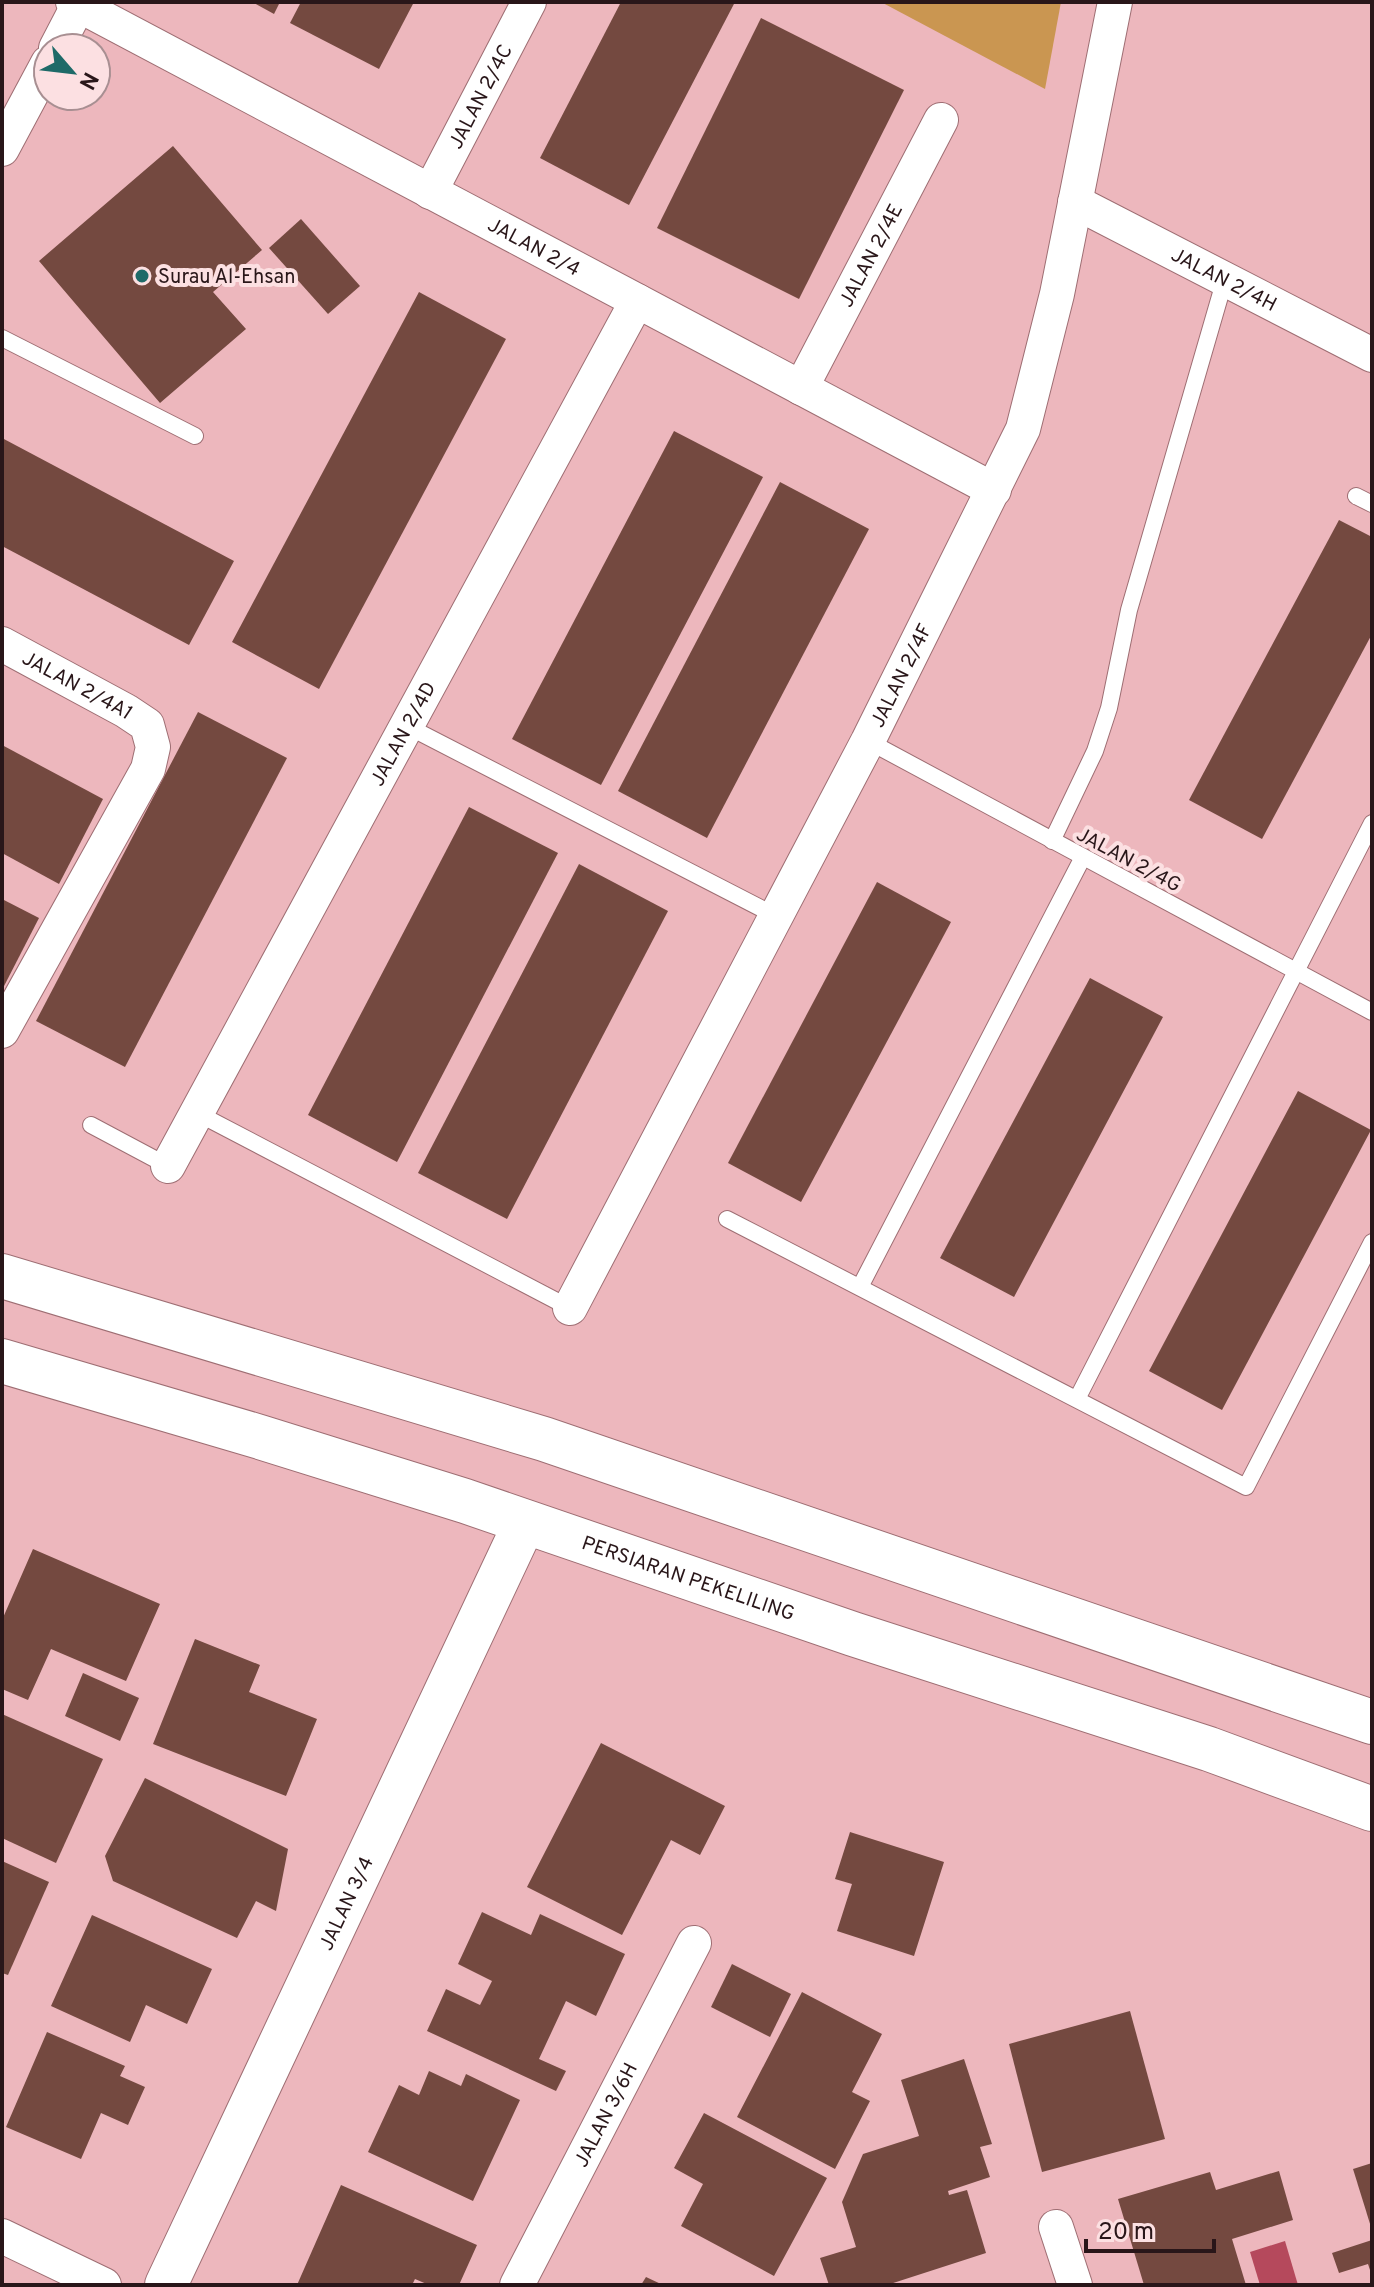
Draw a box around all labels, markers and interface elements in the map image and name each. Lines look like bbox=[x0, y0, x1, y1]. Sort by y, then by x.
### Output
north arrow bbox=[32, 32, 112, 112]
street label: JALAN 2/4C bbox=[444, 40, 520, 154]
text: N bbox=[72, 67, 103, 94]
street label: JALAN 2/4E bbox=[834, 200, 910, 312]
street label: JALAN 2/4 bbox=[482, 213, 584, 283]
street label: JALAN 2/4H bbox=[1166, 243, 1281, 319]
place label: Surau Al-Ehsan bbox=[158, 265, 295, 291]
marker: Surau Al-Ehsan bbox=[133, 267, 151, 285]
street label: JALAN 2/4F bbox=[866, 620, 939, 732]
street label: JALAN 2/4A1 bbox=[17, 646, 137, 727]
street label: JALAN 2/4D bbox=[365, 678, 443, 791]
street label: JALAN 2/4G bbox=[1071, 822, 1185, 899]
street label: PERSIARAN PEKELILING bbox=[578, 1531, 798, 1628]
street label: JALAN 3/4 bbox=[314, 1853, 381, 1955]
street label: JALAN 3/6H bbox=[569, 2059, 645, 2172]
scale bar bbox=[1086, 2203, 1214, 2253]
text: 20 m bbox=[1098, 2218, 1154, 2248]

